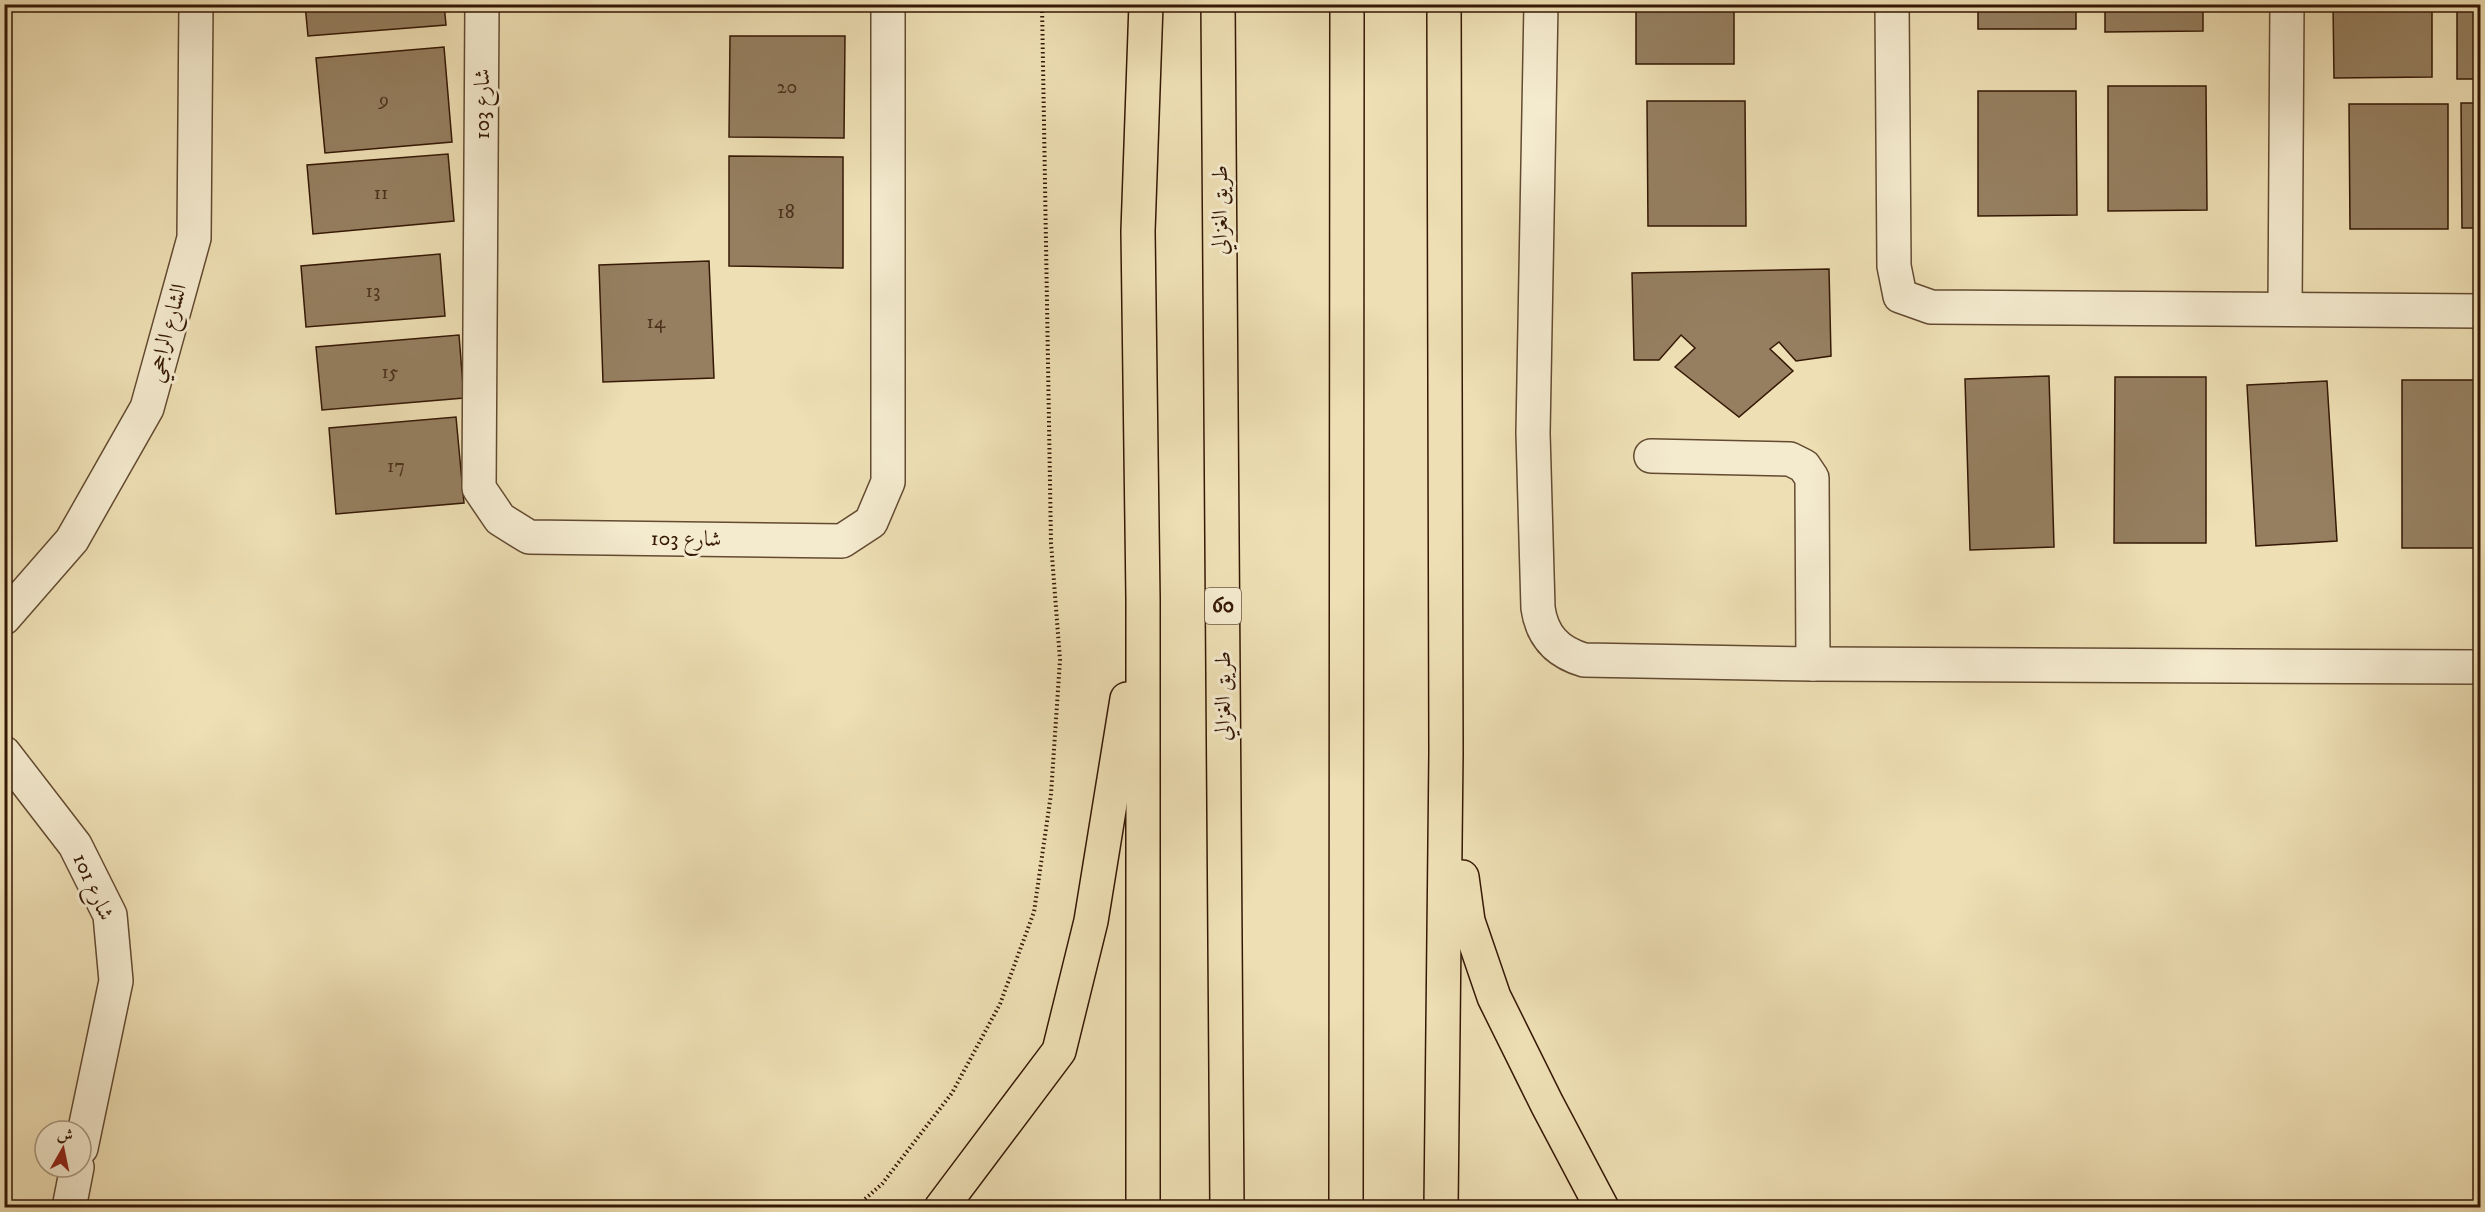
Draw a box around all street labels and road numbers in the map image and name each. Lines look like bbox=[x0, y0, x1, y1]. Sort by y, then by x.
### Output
street label: شارع 103 bbox=[469, 69, 500, 139]
street label: طريق الغزالي bbox=[1207, 165, 1238, 255]
street label: الشارع الراجحي bbox=[141, 281, 199, 387]
street label: شارع 103 bbox=[650, 525, 722, 557]
road number: 60 bbox=[1205, 588, 1241, 624]
street label: طريق الغزالي bbox=[1210, 651, 1241, 741]
street label: شارع 101 bbox=[63, 849, 120, 926]

